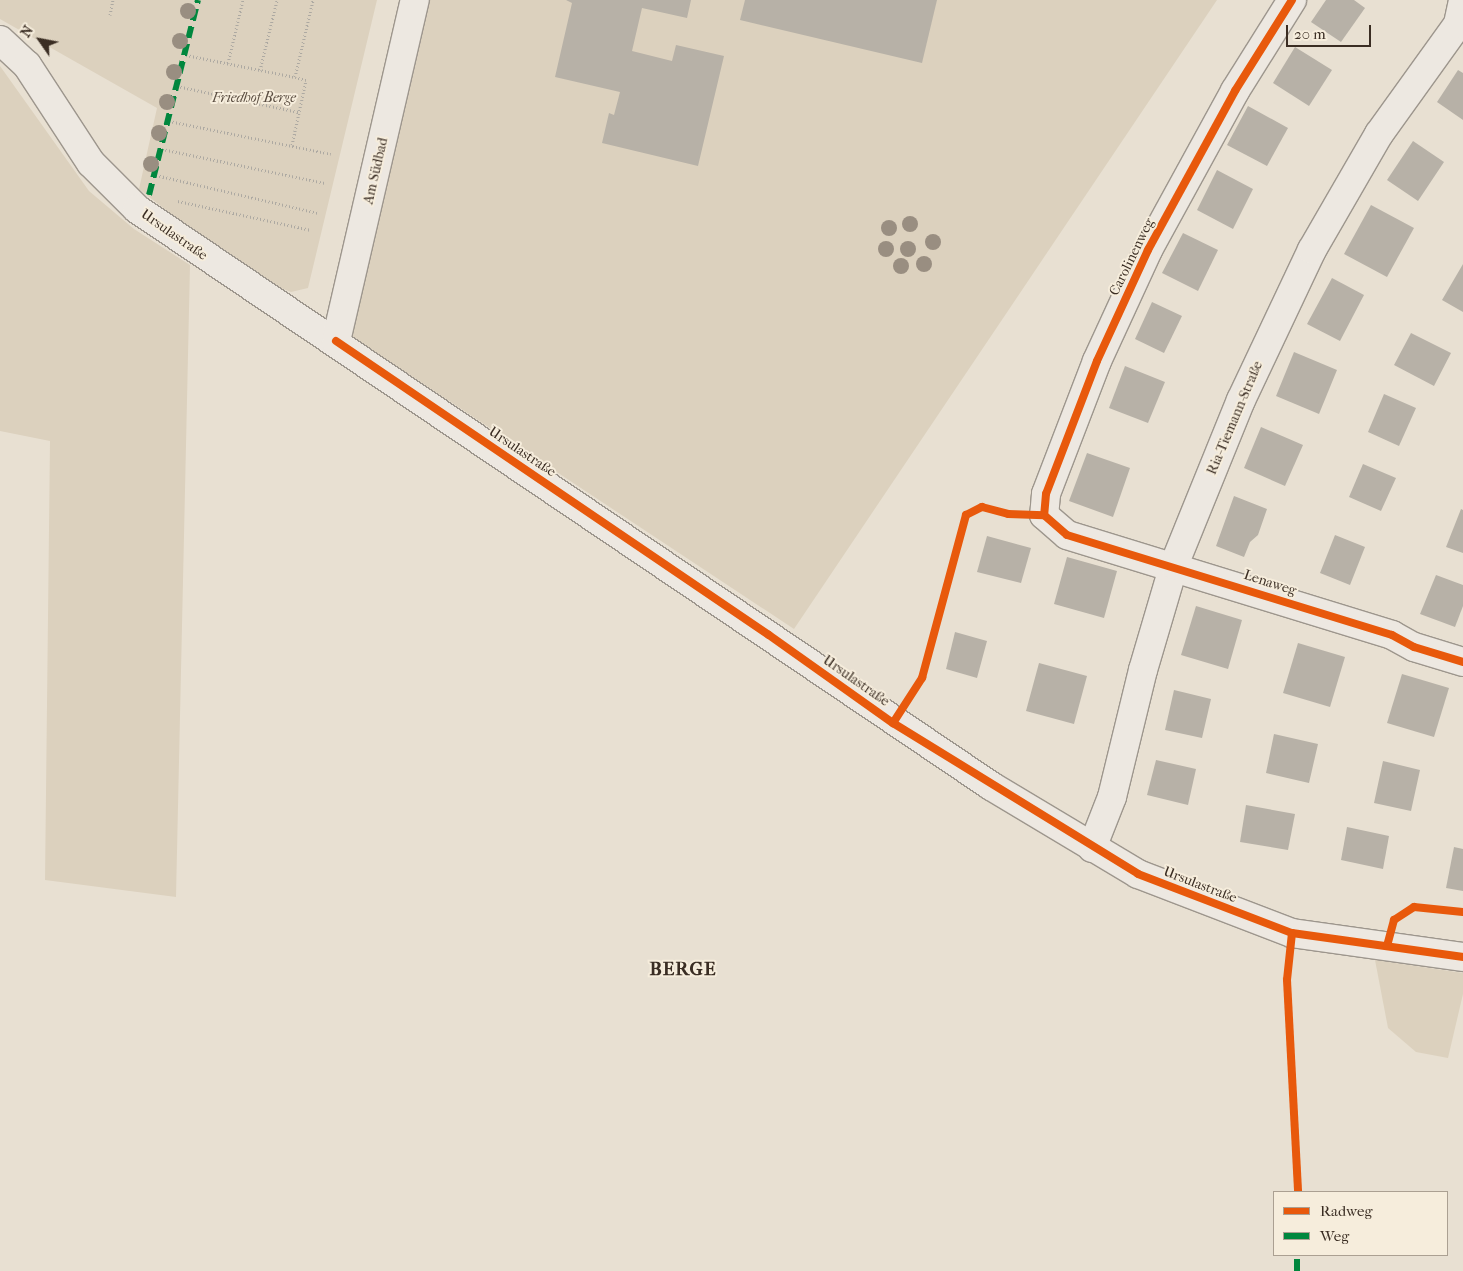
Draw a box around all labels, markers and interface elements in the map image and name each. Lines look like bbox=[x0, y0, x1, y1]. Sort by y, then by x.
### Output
north arrow bbox=[15, 15, 65, 65]
scale bar bbox=[1288, 15, 1373, 47]
text: N bbox=[17, 22, 37, 41]
text: 20 m bbox=[1294, 25, 1326, 43]
park label: Friedhof Berge bbox=[212, 90, 296, 106]
street label: Am Südbad bbox=[360, 136, 392, 206]
street label: Ursulastraße bbox=[137, 206, 211, 264]
street label: Carolinenweg bbox=[1106, 216, 1158, 298]
street label: Ria-Tiemann-Straße bbox=[1203, 359, 1267, 477]
street label: Ursulastraße bbox=[485, 423, 559, 481]
street label: Lenaweg bbox=[1242, 567, 1298, 599]
street label: Ursulastraße bbox=[819, 652, 893, 710]
street label: Ursulastraße bbox=[1161, 863, 1239, 907]
district label: BERGE bbox=[649, 959, 717, 981]
legend bbox=[1273, 1191, 1448, 1256]
text: Radweg bbox=[1320, 1202, 1372, 1220]
text: Weg bbox=[1320, 1227, 1349, 1245]

